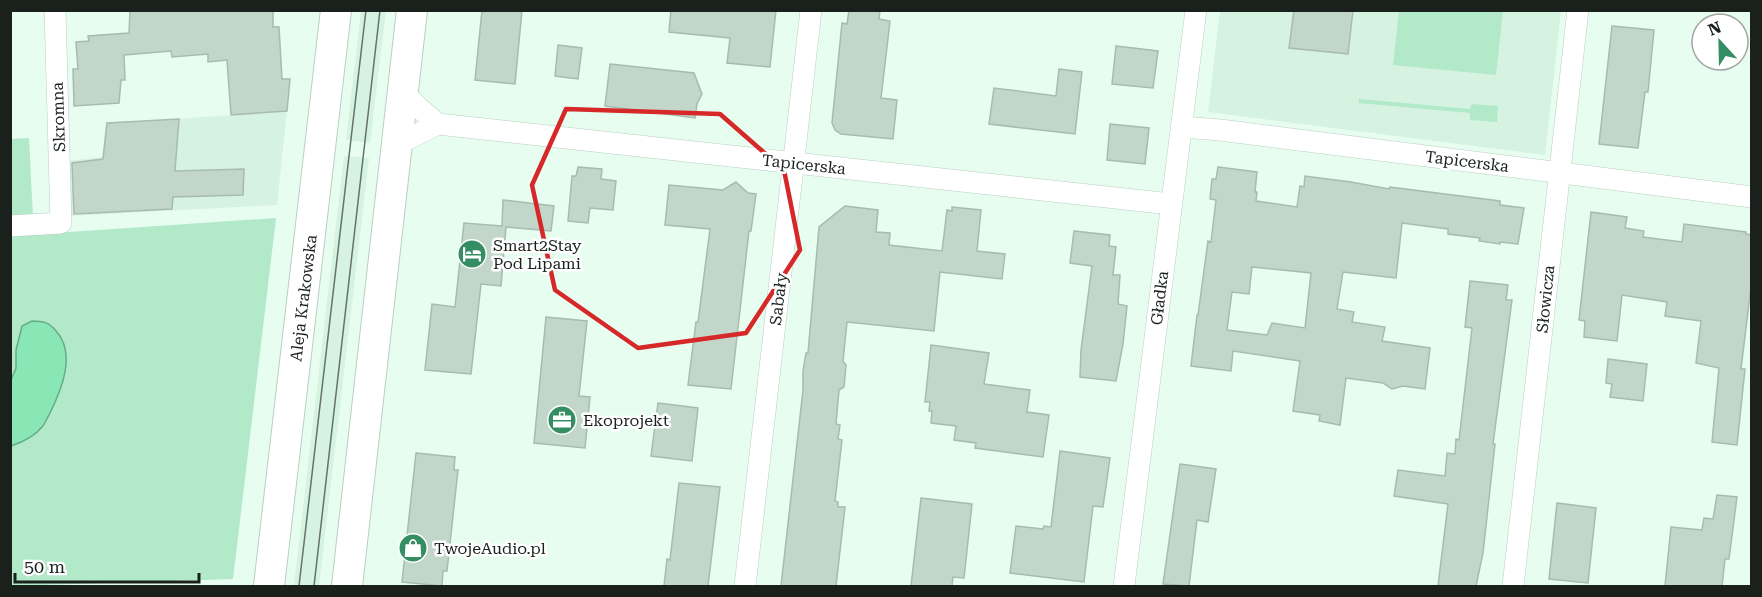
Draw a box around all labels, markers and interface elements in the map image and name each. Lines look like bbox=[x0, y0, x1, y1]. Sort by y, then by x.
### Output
north arrow bbox=[1690, 12, 1750, 72]
text: N bbox=[1705, 17, 1724, 40]
street label: Skromna bbox=[48, 81, 69, 152]
street label: Tapicerska bbox=[1424, 147, 1510, 176]
street label: Tapicerska bbox=[761, 151, 847, 178]
street label: Aleja Krakowska bbox=[286, 233, 321, 362]
place label: Smart2Stay Pod Lipami bbox=[493, 236, 582, 273]
hotel icon: Smart2Stay Pod Lipami bbox=[456, 238, 488, 270]
street label: Słowicza bbox=[1532, 264, 1559, 334]
street label: Gładka bbox=[1147, 270, 1172, 326]
street label: Sabały bbox=[766, 271, 791, 326]
office icon: Ekoprojekt bbox=[546, 404, 578, 436]
place label: Ekoprojekt bbox=[583, 411, 669, 430]
shop icon: TwojeAudio.pl bbox=[397, 532, 429, 564]
place label: TwojeAudio.pl bbox=[434, 539, 546, 558]
scale bar bbox=[15, 546, 200, 584]
text: 50 m bbox=[24, 556, 65, 577]

